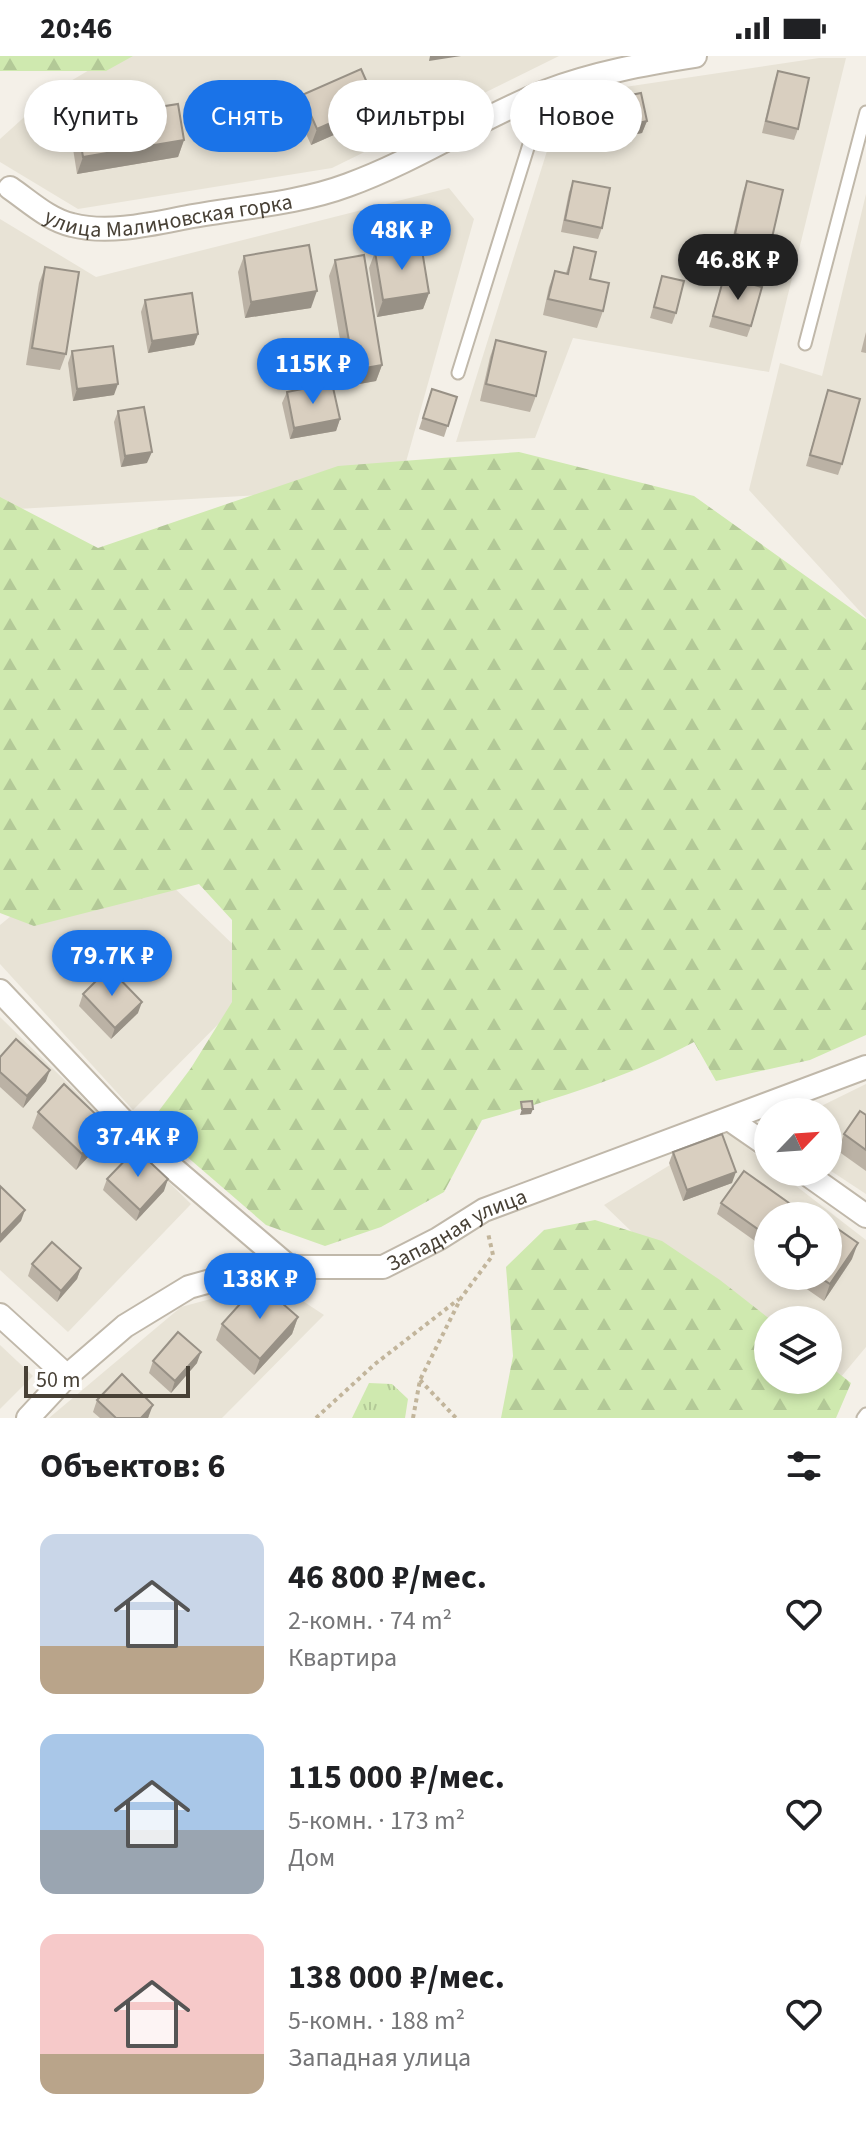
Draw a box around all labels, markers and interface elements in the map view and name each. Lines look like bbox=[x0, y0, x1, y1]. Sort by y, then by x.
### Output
text: 20:46 bbox=[40, 7, 112, 50]
chip: Купить bbox=[24, 80, 167, 152]
chip: Снять bbox=[183, 80, 312, 152]
chip: Фильтры bbox=[328, 80, 494, 152]
chip: Новое bbox=[510, 80, 642, 152]
street label: улица Малиновская горка bbox=[38, 185, 295, 246]
pin: 48K ₽ bbox=[346, 204, 458, 272]
text: 48K ₽ bbox=[371, 211, 433, 248]
pin: 46.8K ₽ bbox=[664, 234, 812, 302]
text: 46.8K ₽ bbox=[696, 241, 780, 278]
pin: 115K ₽ bbox=[248, 338, 378, 406]
text: 115K ₽ bbox=[275, 345, 351, 382]
pin: 79.7K ₽ bbox=[38, 930, 186, 998]
text: 79.7K ₽ bbox=[70, 937, 154, 974]
north arrow bbox=[754, 1098, 842, 1186]
map controls bbox=[754, 1098, 842, 1394]
pin: 37.4K ₽ bbox=[64, 1111, 212, 1179]
text: 37.4K ₽ bbox=[96, 1118, 180, 1155]
street label: Западная улица bbox=[381, 1180, 531, 1280]
button: locate bbox=[754, 1202, 842, 1290]
pin: 138K ₽ bbox=[195, 1253, 325, 1321]
text: 138K ₽ bbox=[222, 1260, 298, 1297]
button: layers bbox=[754, 1306, 842, 1394]
scale bar bbox=[24, 1362, 190, 1398]
text: 50 m bbox=[36, 1364, 81, 1396]
text: Объектов: 6 bbox=[40, 1442, 225, 1491]
icon: filters bbox=[782, 1444, 826, 1488]
text: 46 800 ₽/мес. bbox=[288, 1553, 487, 1602]
icon: home bbox=[104, 1566, 200, 1662]
icon: heart bbox=[782, 1592, 826, 1636]
text: 2-комн. · 74 m² bbox=[288, 1602, 452, 1639]
text: Квартира bbox=[288, 1639, 397, 1676]
text: 115 000 ₽/мес. bbox=[288, 1753, 505, 1802]
icon: home bbox=[104, 1766, 200, 1862]
icon: heart bbox=[782, 1792, 826, 1836]
text: 5-комн. · 173 m² bbox=[288, 1802, 465, 1839]
text: Дом bbox=[288, 1839, 335, 1876]
text: 138 000 ₽/мес. bbox=[288, 1953, 505, 2002]
icon: home bbox=[104, 1966, 200, 2062]
icon: heart bbox=[782, 1992, 826, 2036]
text: 5-комн. · 188 m² bbox=[288, 2002, 465, 2039]
text: Западная улица bbox=[288, 2039, 471, 2076]

